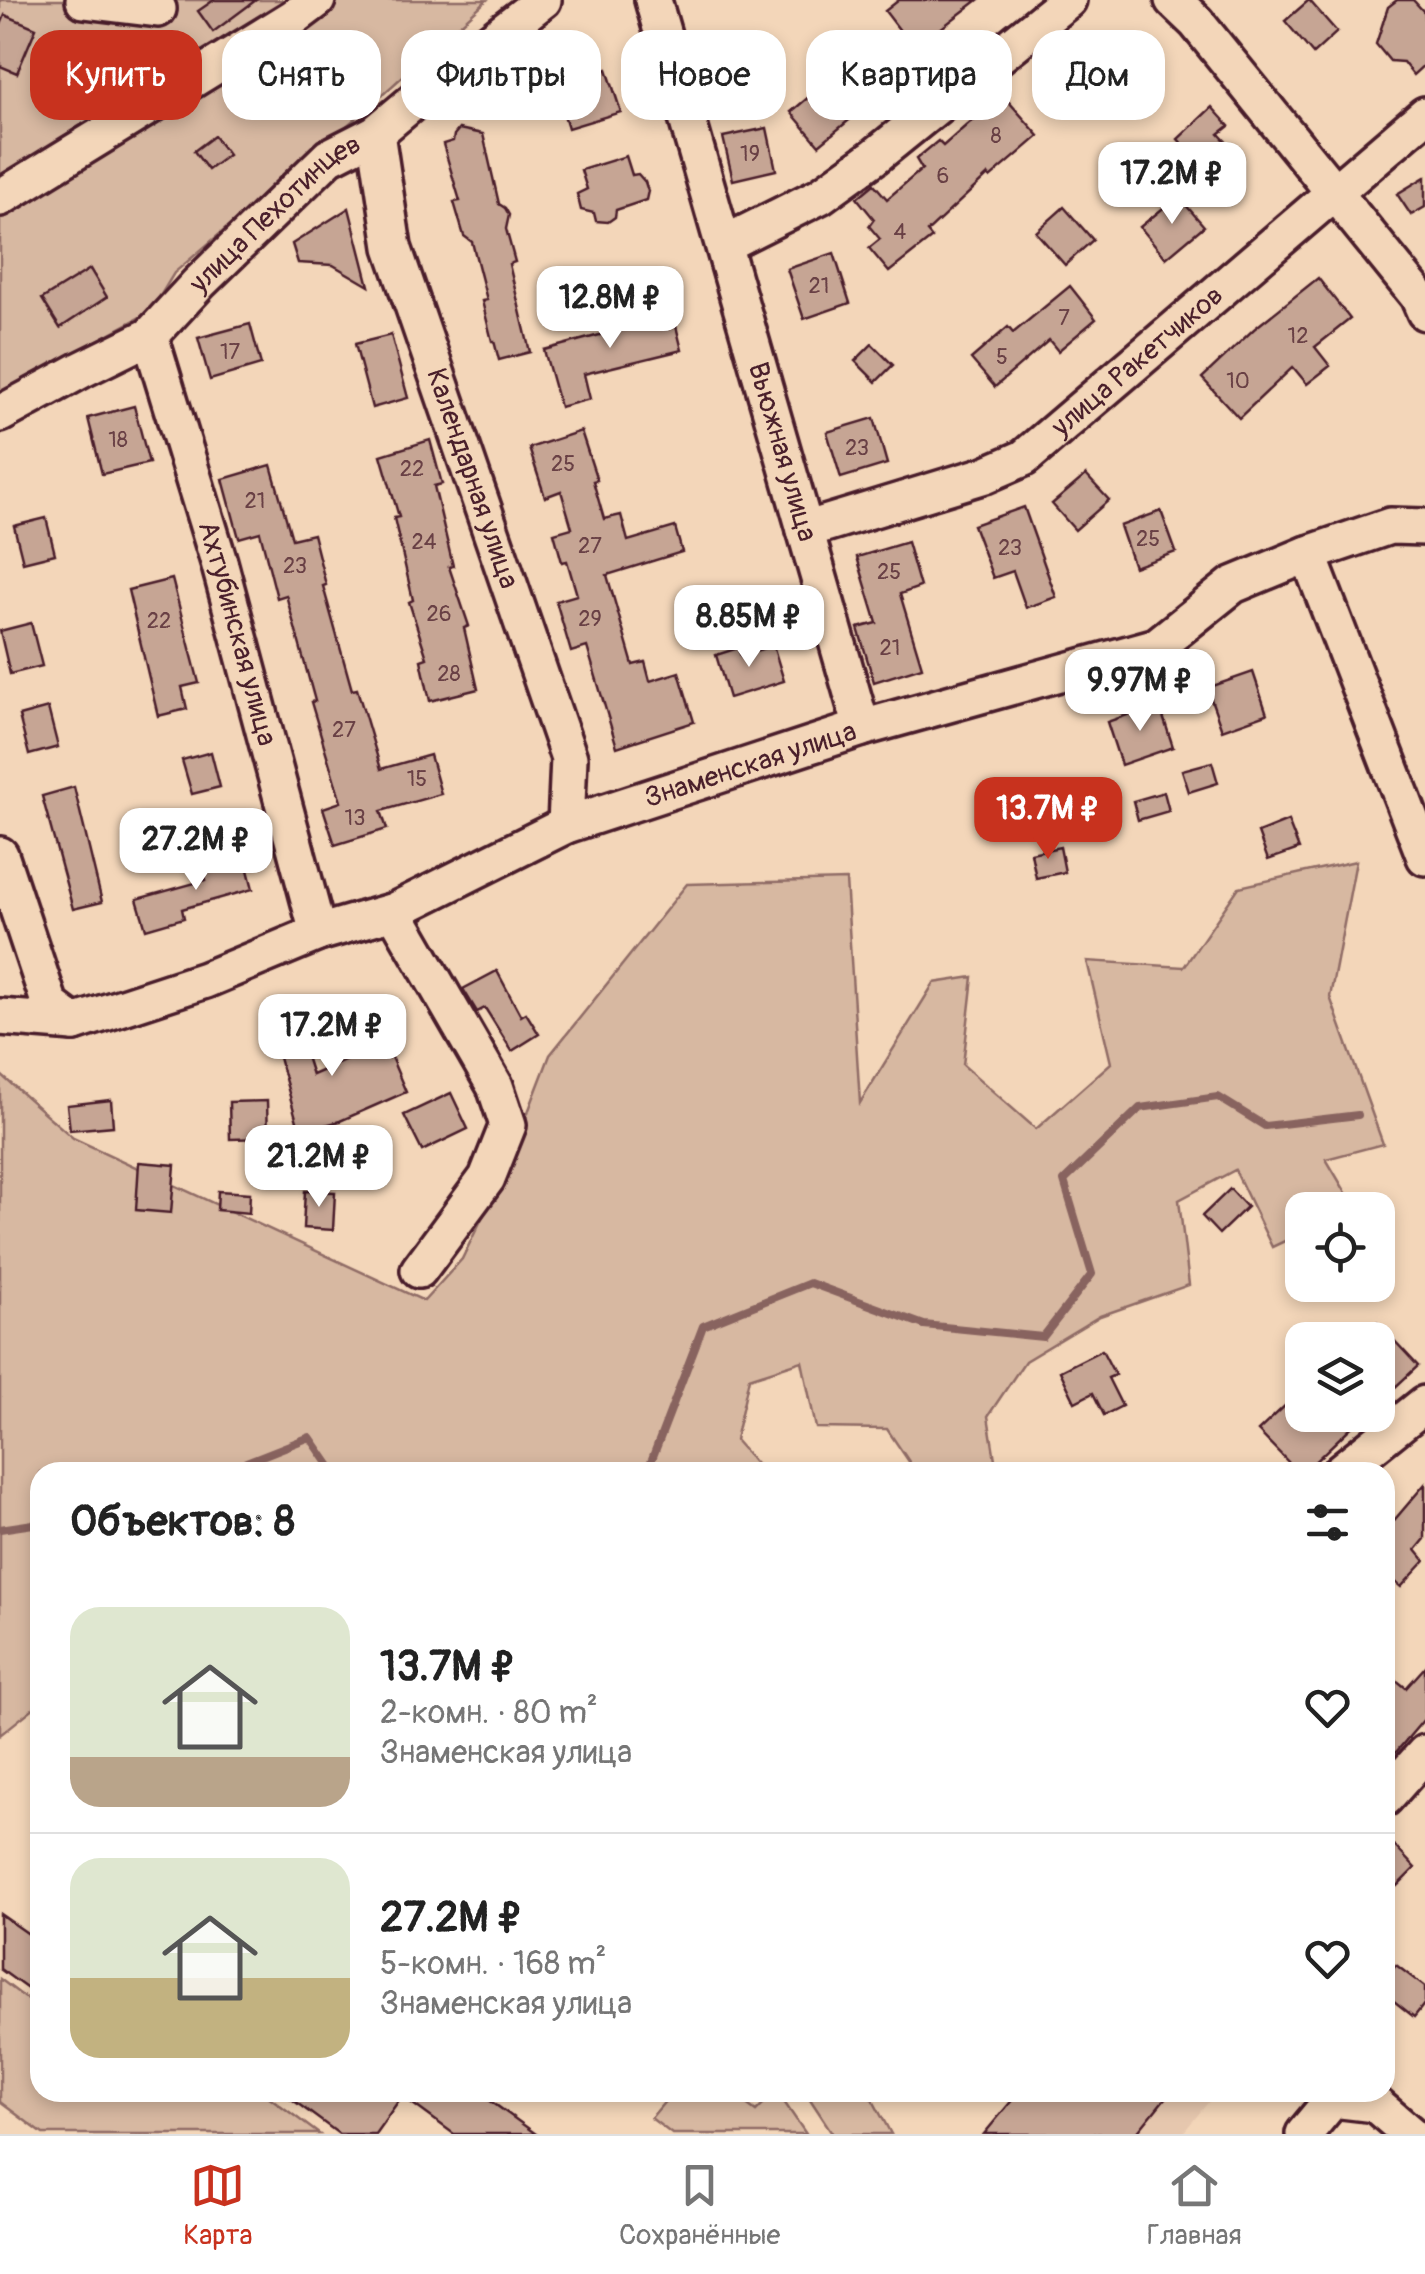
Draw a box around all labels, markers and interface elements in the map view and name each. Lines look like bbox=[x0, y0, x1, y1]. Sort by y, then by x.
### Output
chip: Купить bbox=[30, 30, 202, 120]
chip: Снять bbox=[222, 30, 381, 120]
chip: Фильтры bbox=[401, 30, 601, 120]
chip: Новое bbox=[621, 30, 786, 120]
chip: Квартира bbox=[806, 30, 1012, 120]
chip: Дом bbox=[1032, 30, 1165, 120]
house number: 8 bbox=[990, 122, 1002, 150]
street label: улица Пехотинцев bbox=[181, 126, 367, 301]
house number: 19 bbox=[740, 140, 760, 168]
pin: 17.2M ₽ bbox=[1080, 142, 1264, 227]
text: 17.2M ₽ bbox=[1120, 154, 1224, 194]
house number: 6 bbox=[937, 162, 949, 190]
house number: 4 bbox=[894, 218, 907, 246]
pin: 12.8M ₽ bbox=[518, 266, 702, 351]
house number: 21 bbox=[809, 272, 829, 300]
text: 12.8M ₽ bbox=[559, 278, 661, 318]
street label: улица Ракетчиков bbox=[1044, 278, 1230, 445]
house number: 7 bbox=[1058, 304, 1070, 332]
house number: 12 bbox=[1288, 322, 1308, 350]
house number: 17 bbox=[220, 338, 240, 366]
house number: 5 bbox=[996, 343, 1008, 371]
street label: Вьюжная улица bbox=[740, 358, 825, 545]
street label: Календарная улица bbox=[419, 364, 527, 593]
house number: 10 bbox=[1226, 367, 1250, 395]
house number: 18 bbox=[108, 426, 128, 454]
house number: 23 bbox=[845, 434, 869, 462]
house number: 25 bbox=[551, 450, 575, 478]
house number: 22 bbox=[400, 455, 424, 483]
house number: 21 bbox=[245, 487, 265, 515]
street label: Ахтубинская улица bbox=[190, 517, 285, 750]
house number: 25 bbox=[1136, 525, 1160, 553]
house number: 24 bbox=[411, 528, 437, 556]
house number: 27 bbox=[578, 532, 602, 560]
house number: 23 bbox=[998, 534, 1022, 562]
house number: 23 bbox=[283, 552, 307, 580]
house number: 25 bbox=[877, 558, 901, 586]
pin: 8.85M ₽ bbox=[657, 585, 841, 670]
text: 8.85M ₽ bbox=[696, 597, 802, 637]
house number: 26 bbox=[426, 600, 452, 628]
house number: 29 bbox=[578, 605, 602, 633]
house number: 22 bbox=[147, 607, 171, 635]
house number: 21 bbox=[880, 634, 900, 662]
pin: 9.97M ₽ bbox=[1048, 649, 1232, 734]
house number: 28 bbox=[437, 660, 461, 688]
text: 9.97M ₽ bbox=[1087, 661, 1193, 701]
street label: Знаменская улица bbox=[640, 714, 861, 816]
house number: 27 bbox=[332, 716, 356, 744]
house number: 15 bbox=[407, 765, 427, 793]
pin: 13.7M ₽ bbox=[956, 777, 1140, 862]
text: 13.7M ₽ bbox=[996, 789, 1100, 829]
house number: 13 bbox=[345, 804, 365, 832]
pin: 27.2M ₽ bbox=[104, 808, 288, 893]
text: 27.2M ₽ bbox=[142, 820, 250, 860]
pin: 17.2M ₽ bbox=[240, 994, 424, 1079]
text: 17.2M ₽ bbox=[280, 1006, 384, 1046]
pin: 21.2M ₽ bbox=[227, 1125, 411, 1210]
text: 21.2M ₽ bbox=[267, 1137, 371, 1177]
map controls bbox=[1285, 1192, 1395, 1432]
button: locate bbox=[1285, 1192, 1395, 1302]
button: layers bbox=[1285, 1322, 1395, 1432]
icon: filters bbox=[1300, 1495, 1355, 1550]
text: Объектов: 8 bbox=[70, 1496, 295, 1548]
text: 13.7M ₽ bbox=[380, 1641, 516, 1693]
icon: home bbox=[150, 1647, 270, 1767]
icon: heart bbox=[1300, 1680, 1355, 1735]
text: 2-комн. · 80 m² bbox=[380, 1693, 598, 1733]
text: Знаменская улица bbox=[380, 1733, 632, 1773]
text: 27.2M ₽ bbox=[380, 1892, 523, 1944]
icon: home bbox=[150, 1898, 270, 2018]
icon: heart bbox=[1300, 1931, 1355, 1986]
text: 5-комн. · 168 m² bbox=[380, 1944, 607, 1984]
text: Знаменская улица bbox=[380, 1984, 632, 2024]
tab: Карта bbox=[183, 2158, 253, 2253]
tab: Сохранённые bbox=[619, 2158, 780, 2253]
tab: Главная bbox=[1147, 2158, 1242, 2253]

